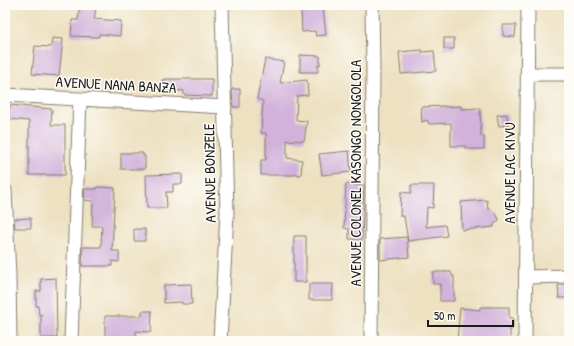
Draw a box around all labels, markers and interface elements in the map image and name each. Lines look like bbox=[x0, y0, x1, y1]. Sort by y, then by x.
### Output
street label: AVENUE COLONEL KASONGO NONGOLOLA bbox=[345, 59, 366, 286]
street label: AVENUE NANA BANZA bbox=[55, 71, 177, 98]
street label: AVENUE LAC KIVU bbox=[499, 122, 520, 224]
street label: AVENUE BONZELE bbox=[198, 123, 221, 223]
scale bar bbox=[428, 302, 513, 328]
text: 50 m bbox=[434, 307, 455, 324]

